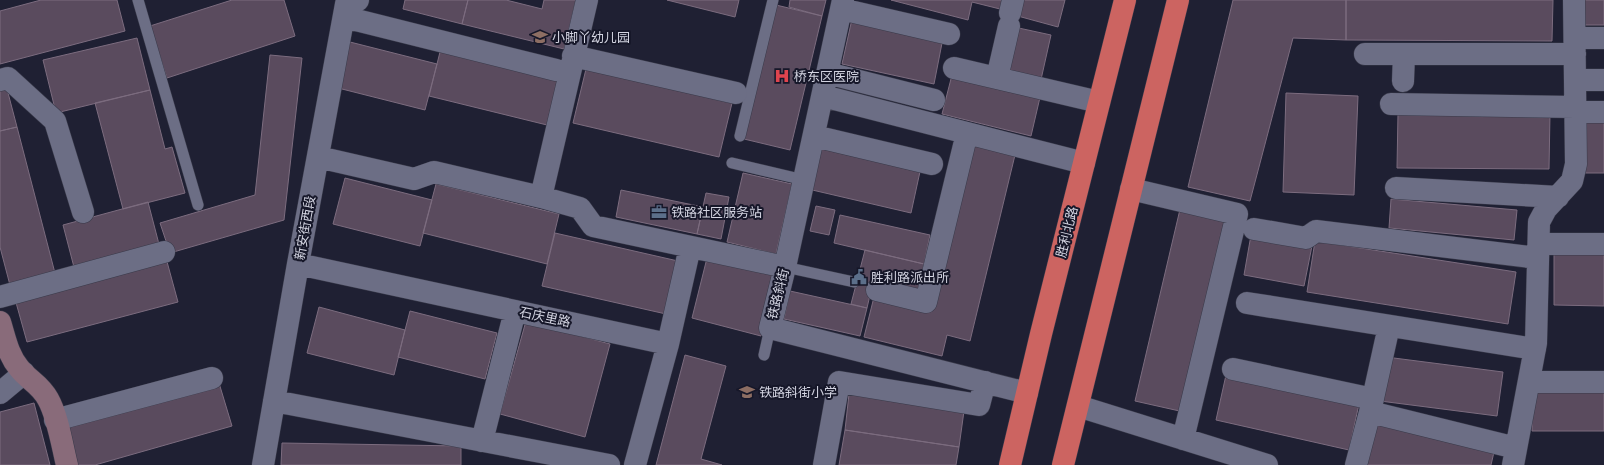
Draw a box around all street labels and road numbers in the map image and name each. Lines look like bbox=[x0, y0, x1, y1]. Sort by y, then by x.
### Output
street label: 新安街西段 bbox=[291, 195, 319, 261]
street label: 胜利北路 bbox=[1052, 205, 1082, 259]
street label: 铁路斜街 bbox=[763, 267, 793, 321]
street label: 石庆里路 bbox=[518, 303, 572, 331]

